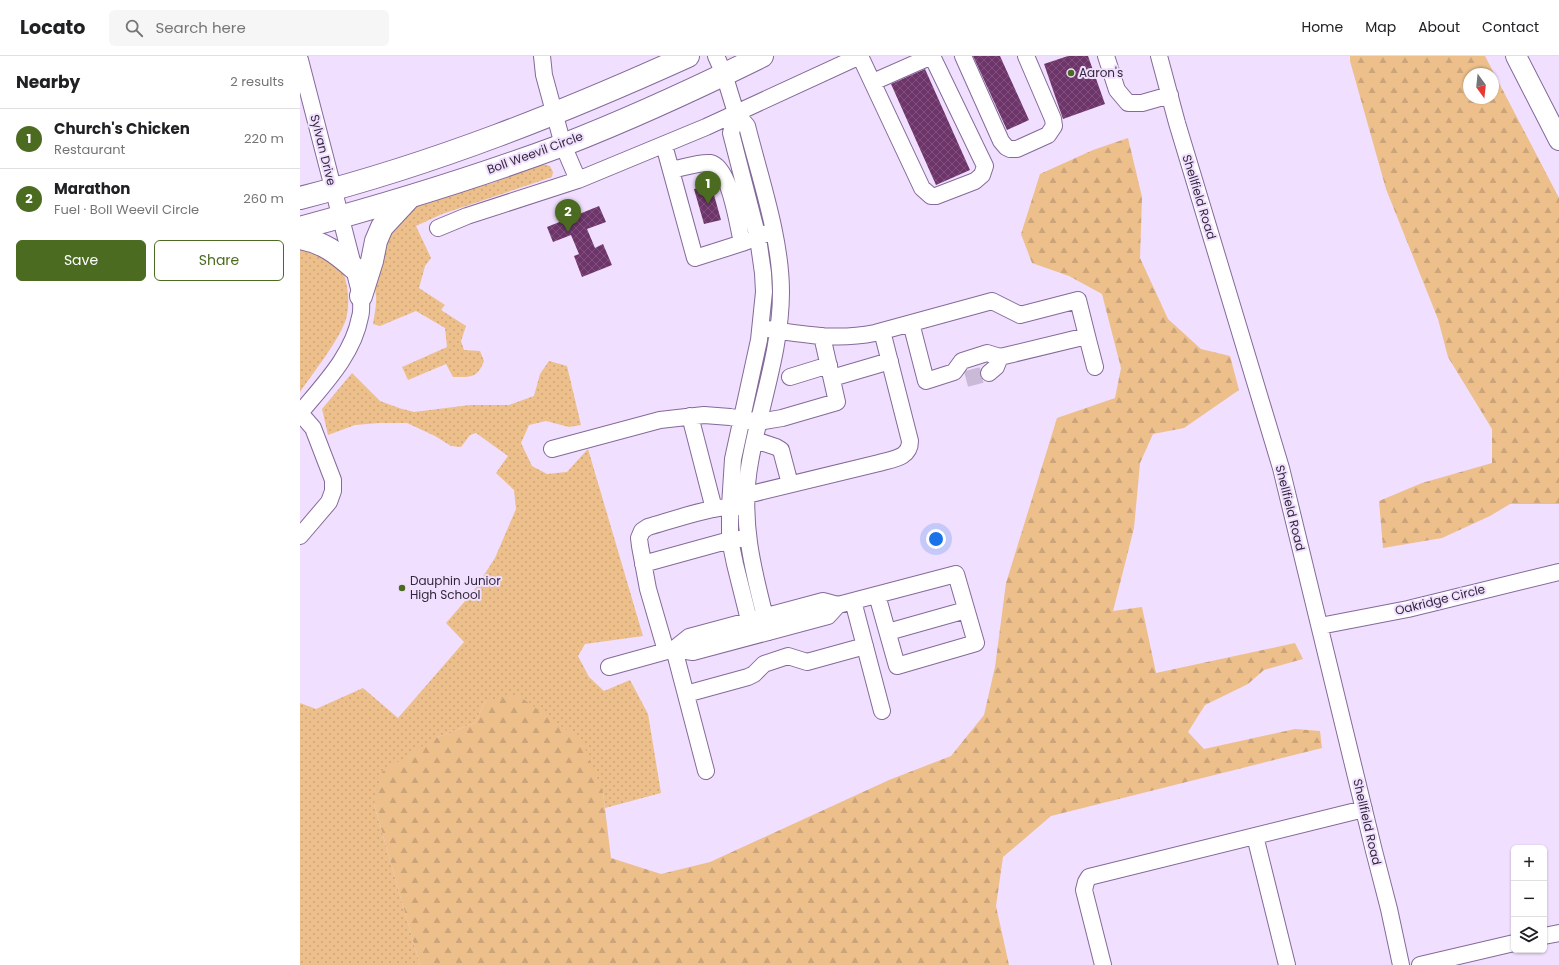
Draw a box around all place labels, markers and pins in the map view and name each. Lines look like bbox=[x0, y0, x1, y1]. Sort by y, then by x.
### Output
place label: Aaron's bbox=[1079, 64, 1123, 81]
marker: Aaron's bbox=[1066, 68, 1076, 78]
pin: 1 bbox=[695, 171, 721, 204]
pin: 2 bbox=[555, 199, 581, 232]
place label: Dauphin Junior High School bbox=[410, 572, 501, 603]
marker: Dauphin Junior High School bbox=[397, 583, 407, 593]

